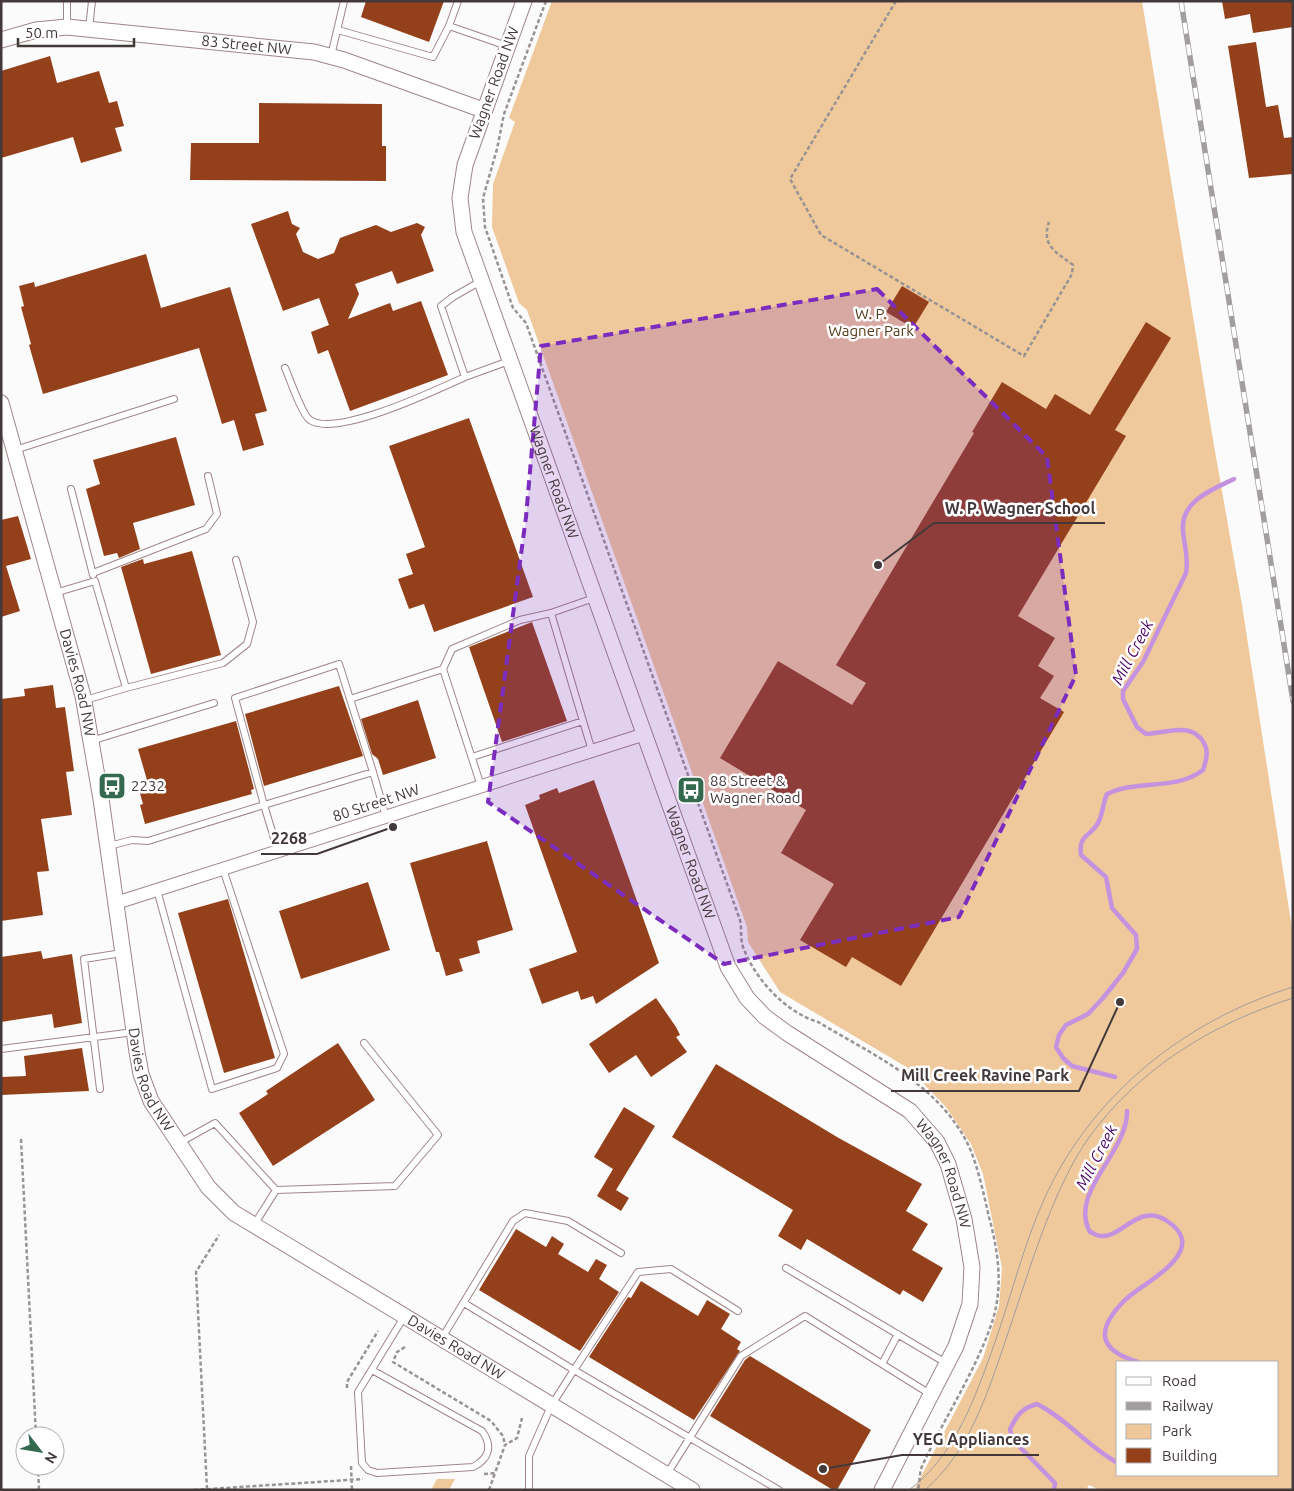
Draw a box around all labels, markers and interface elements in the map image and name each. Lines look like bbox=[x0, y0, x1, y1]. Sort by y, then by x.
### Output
scale bar bbox=[18, 15, 134, 47]
text: 50 m bbox=[25, 24, 58, 41]
street label: Wagner Road NW bbox=[465, 24, 522, 141]
street label: 83 Street NW bbox=[201, 32, 293, 58]
park label: W. P. Wagner Park bbox=[828, 305, 914, 339]
street label: Wagner Road NW bbox=[526, 424, 583, 541]
callout: W. P. Wagner School bbox=[934, 492, 1105, 523]
text: W. P. Wagner School bbox=[945, 499, 1095, 517]
water label: Mill Creek bbox=[1107, 616, 1157, 687]
street label: Davies Road NW bbox=[57, 627, 99, 738]
bus stop icon: 2232 bbox=[97, 771, 127, 801]
place label: 88 Street & Wagner Road bbox=[710, 772, 800, 806]
bus stop icon: 88 Street & Wagner Road bbox=[676, 775, 706, 805]
place label: 2232 bbox=[131, 777, 165, 794]
street label: 80 Street NW bbox=[330, 780, 422, 825]
street label: Wagner Road NW bbox=[663, 804, 719, 921]
callout: 2268 bbox=[261, 823, 317, 854]
text: 2268 bbox=[271, 829, 307, 847]
street label: Davies Road NW bbox=[126, 1027, 178, 1134]
callout: Mill Creek Ravine Park bbox=[891, 1060, 1079, 1091]
text: Mill Creek Ravine Park bbox=[901, 1066, 1069, 1084]
street label: Wagner Road NW bbox=[913, 1115, 974, 1229]
water label: Mill Creek bbox=[1071, 1121, 1121, 1192]
street label: Davies Road NW bbox=[405, 1311, 508, 1383]
legend bbox=[1116, 1361, 1279, 1476]
text: Road bbox=[1162, 1372, 1197, 1389]
text: Railway bbox=[1162, 1397, 1213, 1414]
text: Park bbox=[1162, 1422, 1192, 1439]
callout: YEG Appliances bbox=[902, 1424, 1039, 1455]
north arrow bbox=[15, 1426, 65, 1476]
text: YEG Appliances bbox=[913, 1430, 1029, 1448]
text: Building bbox=[1162, 1447, 1217, 1464]
text: N bbox=[42, 1449, 61, 1466]

